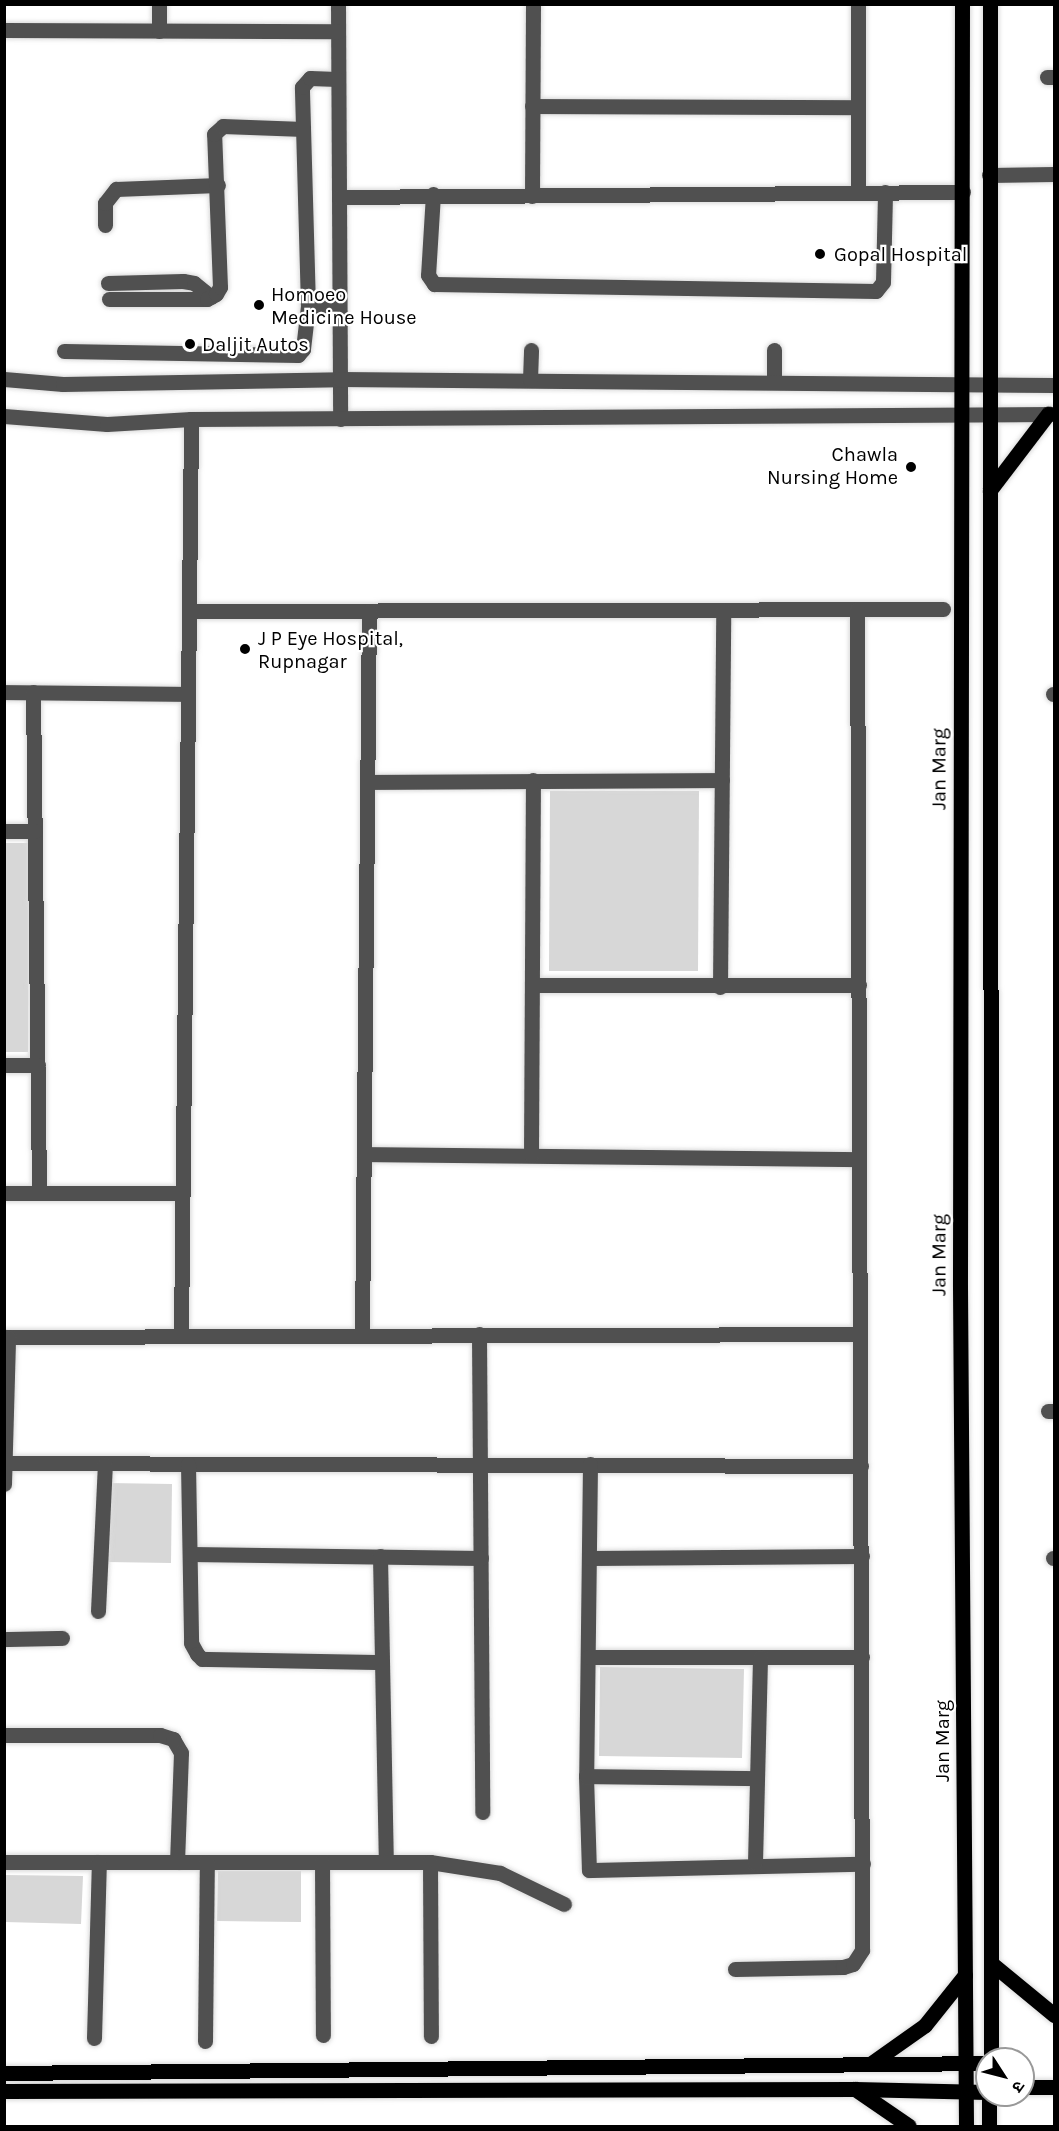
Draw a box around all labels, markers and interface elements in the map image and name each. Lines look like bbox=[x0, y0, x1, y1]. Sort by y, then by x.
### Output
place label: Gopal Hospital bbox=[834, 242, 967, 266]
marker: Gopal Hospital bbox=[811, 245, 829, 263]
place label: Homoeo Medicine House bbox=[271, 282, 417, 329]
marker: Homoeo Medicine House bbox=[252, 298, 266, 312]
place label: Daljit Autos bbox=[202, 332, 309, 356]
marker: Daljit Autos bbox=[183, 337, 197, 351]
place label: Chawla Nursing Home bbox=[767, 443, 898, 490]
marker: Chawla Nursing Home bbox=[902, 458, 920, 476]
place label: J P Eye Hospital, Rupnagar bbox=[258, 626, 403, 673]
marker: J P Eye Hospital, Rupnagar bbox=[236, 640, 254, 658]
street label: Jan Marg bbox=[927, 728, 951, 810]
street label: Jan Marg bbox=[927, 1214, 951, 1296]
street label: Jan Marg bbox=[930, 1700, 954, 1782]
north arrow bbox=[975, 2047, 1035, 2107]
text: उ bbox=[1008, 2077, 1029, 2096]

